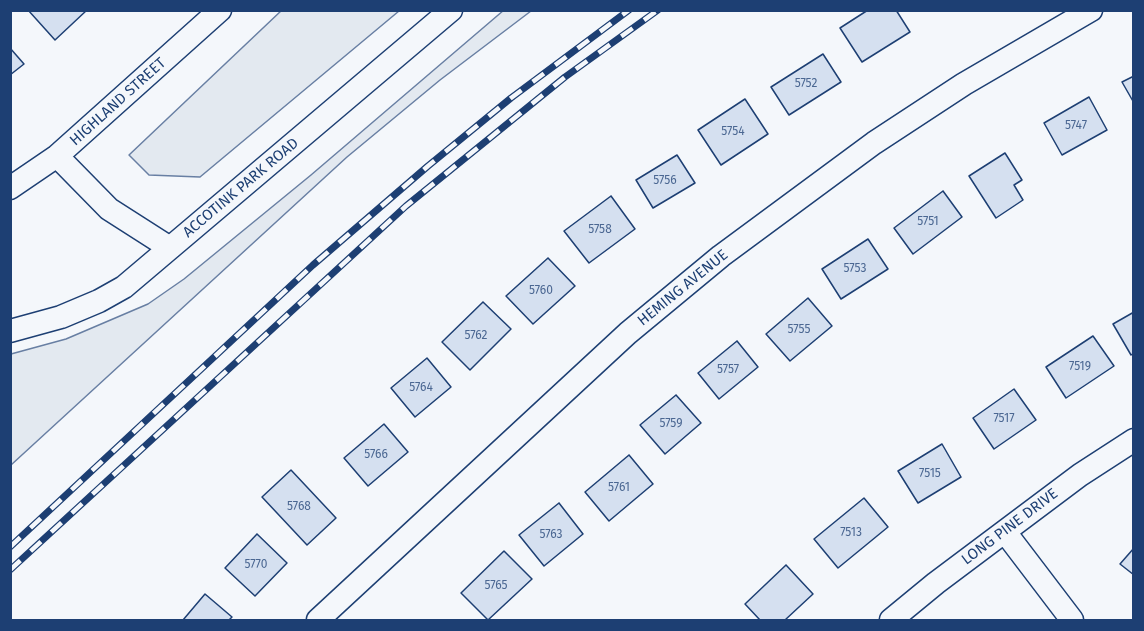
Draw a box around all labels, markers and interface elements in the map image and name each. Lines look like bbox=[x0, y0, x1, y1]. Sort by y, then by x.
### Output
street label: HIGHLAND STREET bbox=[66, 54, 170, 150]
house number: 5752 bbox=[795, 77, 817, 91]
house number: 5747 bbox=[1065, 119, 1087, 133]
house number: 5754 bbox=[721, 125, 745, 139]
street label: ACCOTINK PARK ROAD bbox=[180, 134, 302, 242]
house number: 5756 bbox=[653, 174, 677, 188]
house number: 5751 bbox=[917, 215, 939, 229]
house number: 5758 bbox=[588, 223, 612, 237]
street label: HEMING AVENUE bbox=[634, 246, 732, 330]
house number: 5753 bbox=[844, 262, 866, 276]
house number: 5760 bbox=[529, 284, 553, 298]
house number: 5755 bbox=[788, 323, 810, 337]
house number: 5762 bbox=[465, 329, 487, 343]
house number: 7519 bbox=[1069, 360, 1091, 374]
house number: 5757 bbox=[717, 363, 739, 377]
house number: 5764 bbox=[409, 381, 433, 395]
house number: 7517 bbox=[993, 412, 1015, 426]
house number: 5759 bbox=[659, 417, 683, 431]
house number: 5766 bbox=[364, 448, 388, 462]
house number: 7515 bbox=[919, 467, 941, 481]
house number: 5761 bbox=[608, 481, 630, 495]
street label: LONG PINE DRIVE bbox=[958, 485, 1062, 569]
house number: 5768 bbox=[287, 500, 311, 514]
house number: 7513 bbox=[840, 526, 862, 540]
house number: 5763 bbox=[539, 528, 563, 542]
house number: 5770 bbox=[245, 558, 267, 572]
house number: 5765 bbox=[484, 579, 508, 593]

